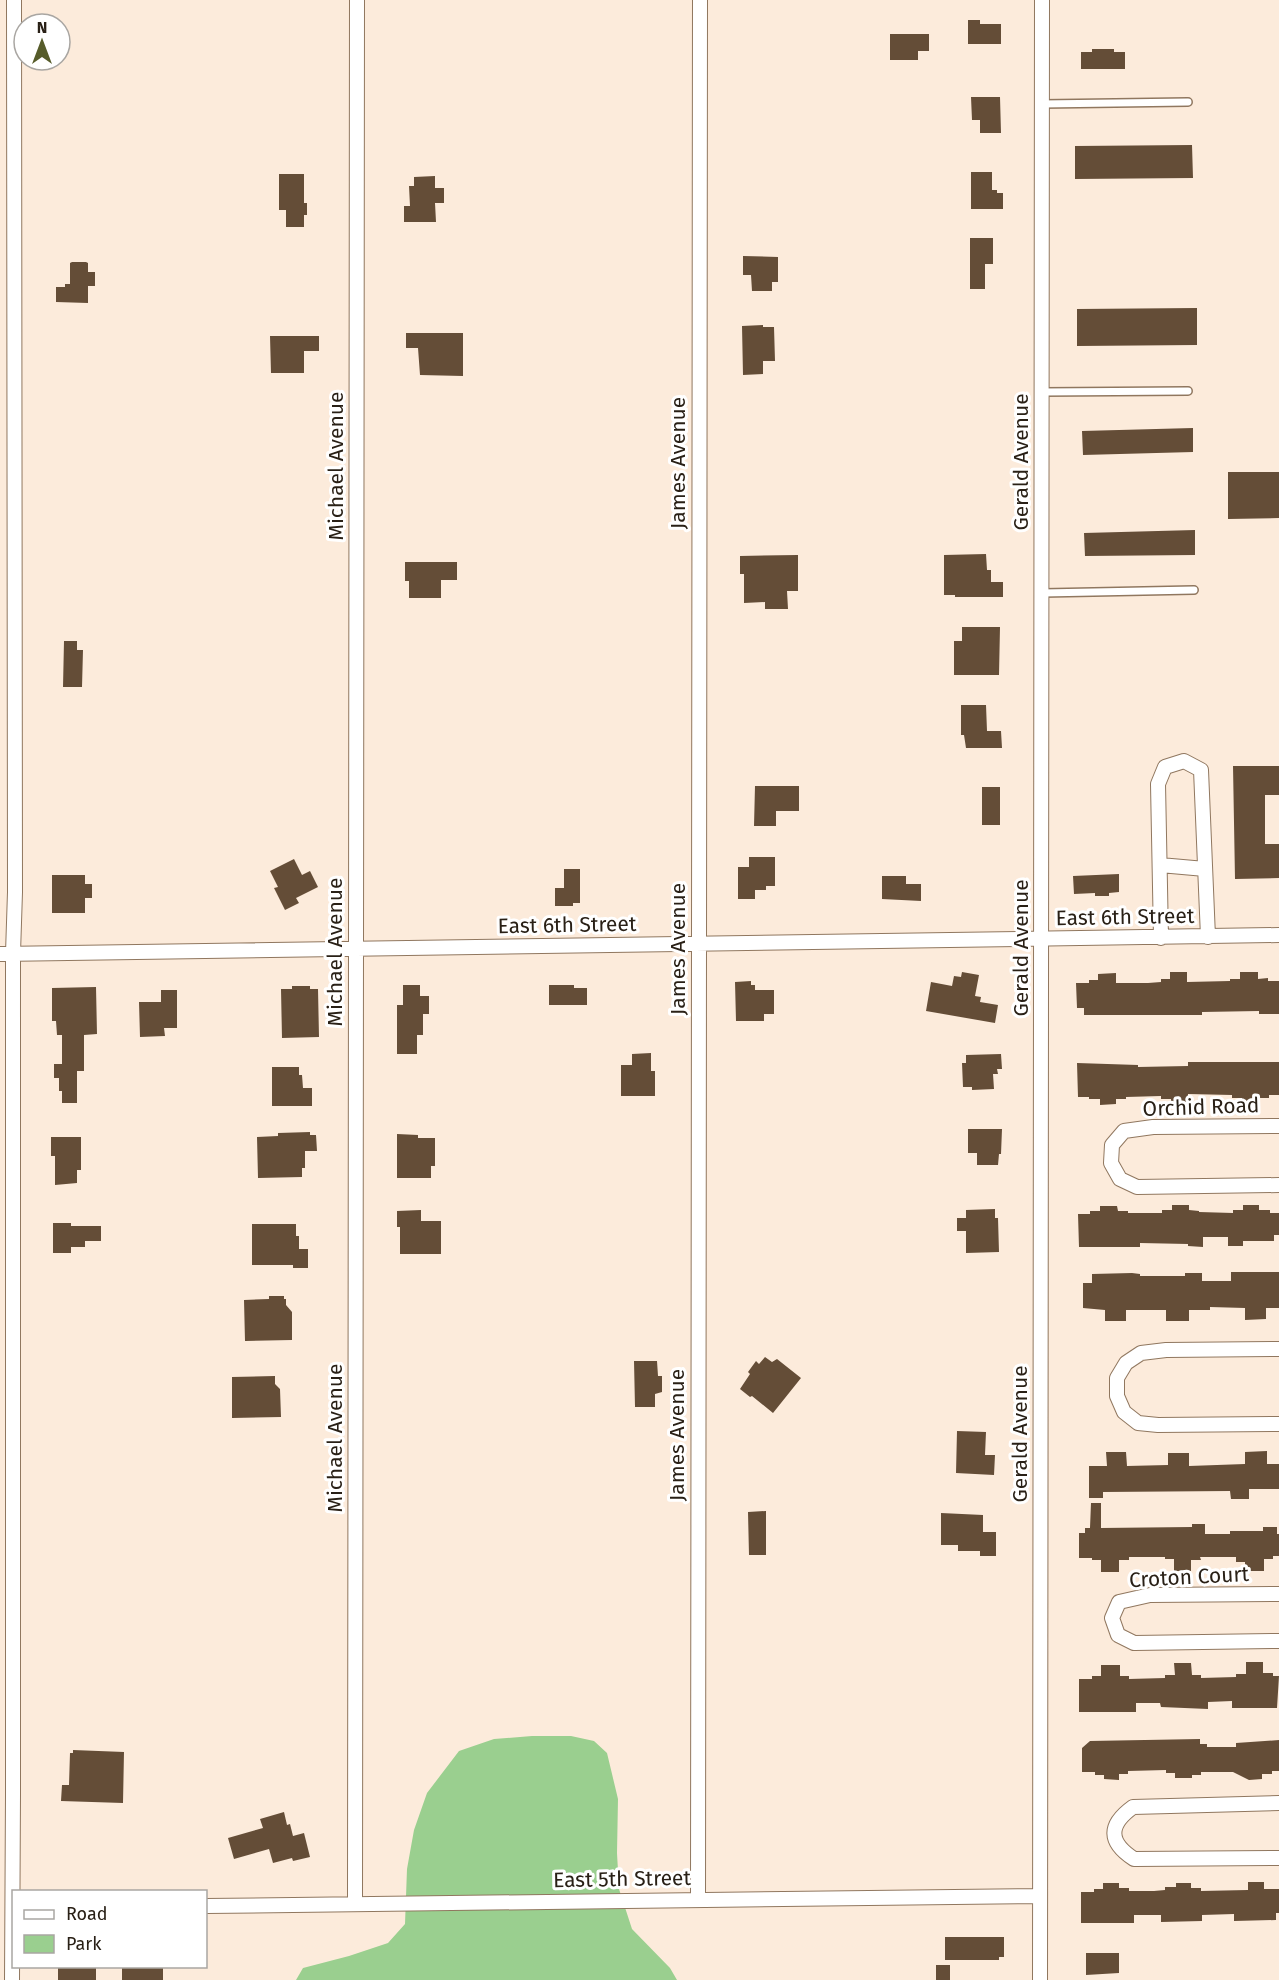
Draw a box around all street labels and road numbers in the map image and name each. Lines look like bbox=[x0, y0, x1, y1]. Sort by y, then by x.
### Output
street label: Michael Avenue bbox=[323, 392, 349, 540]
street label: Gerald Avenue bbox=[1008, 393, 1034, 531]
street label: James Avenue bbox=[665, 397, 691, 529]
street label: Michael Avenue bbox=[322, 878, 348, 1026]
street label: Gerald Avenue bbox=[1008, 879, 1034, 1017]
street label: James Avenue bbox=[665, 883, 691, 1015]
street label: East 6th Street bbox=[1055, 903, 1195, 931]
street label: East 6th Street bbox=[497, 911, 637, 939]
street label: Orchid Road bbox=[1142, 1092, 1260, 1122]
street label: Michael Avenue bbox=[322, 1364, 348, 1512]
street label: Gerald Avenue bbox=[1007, 1365, 1033, 1503]
street label: James Avenue bbox=[664, 1369, 690, 1501]
street label: Croton Court bbox=[1128, 1561, 1250, 1593]
street label: East 5th Street bbox=[553, 1865, 692, 1893]

